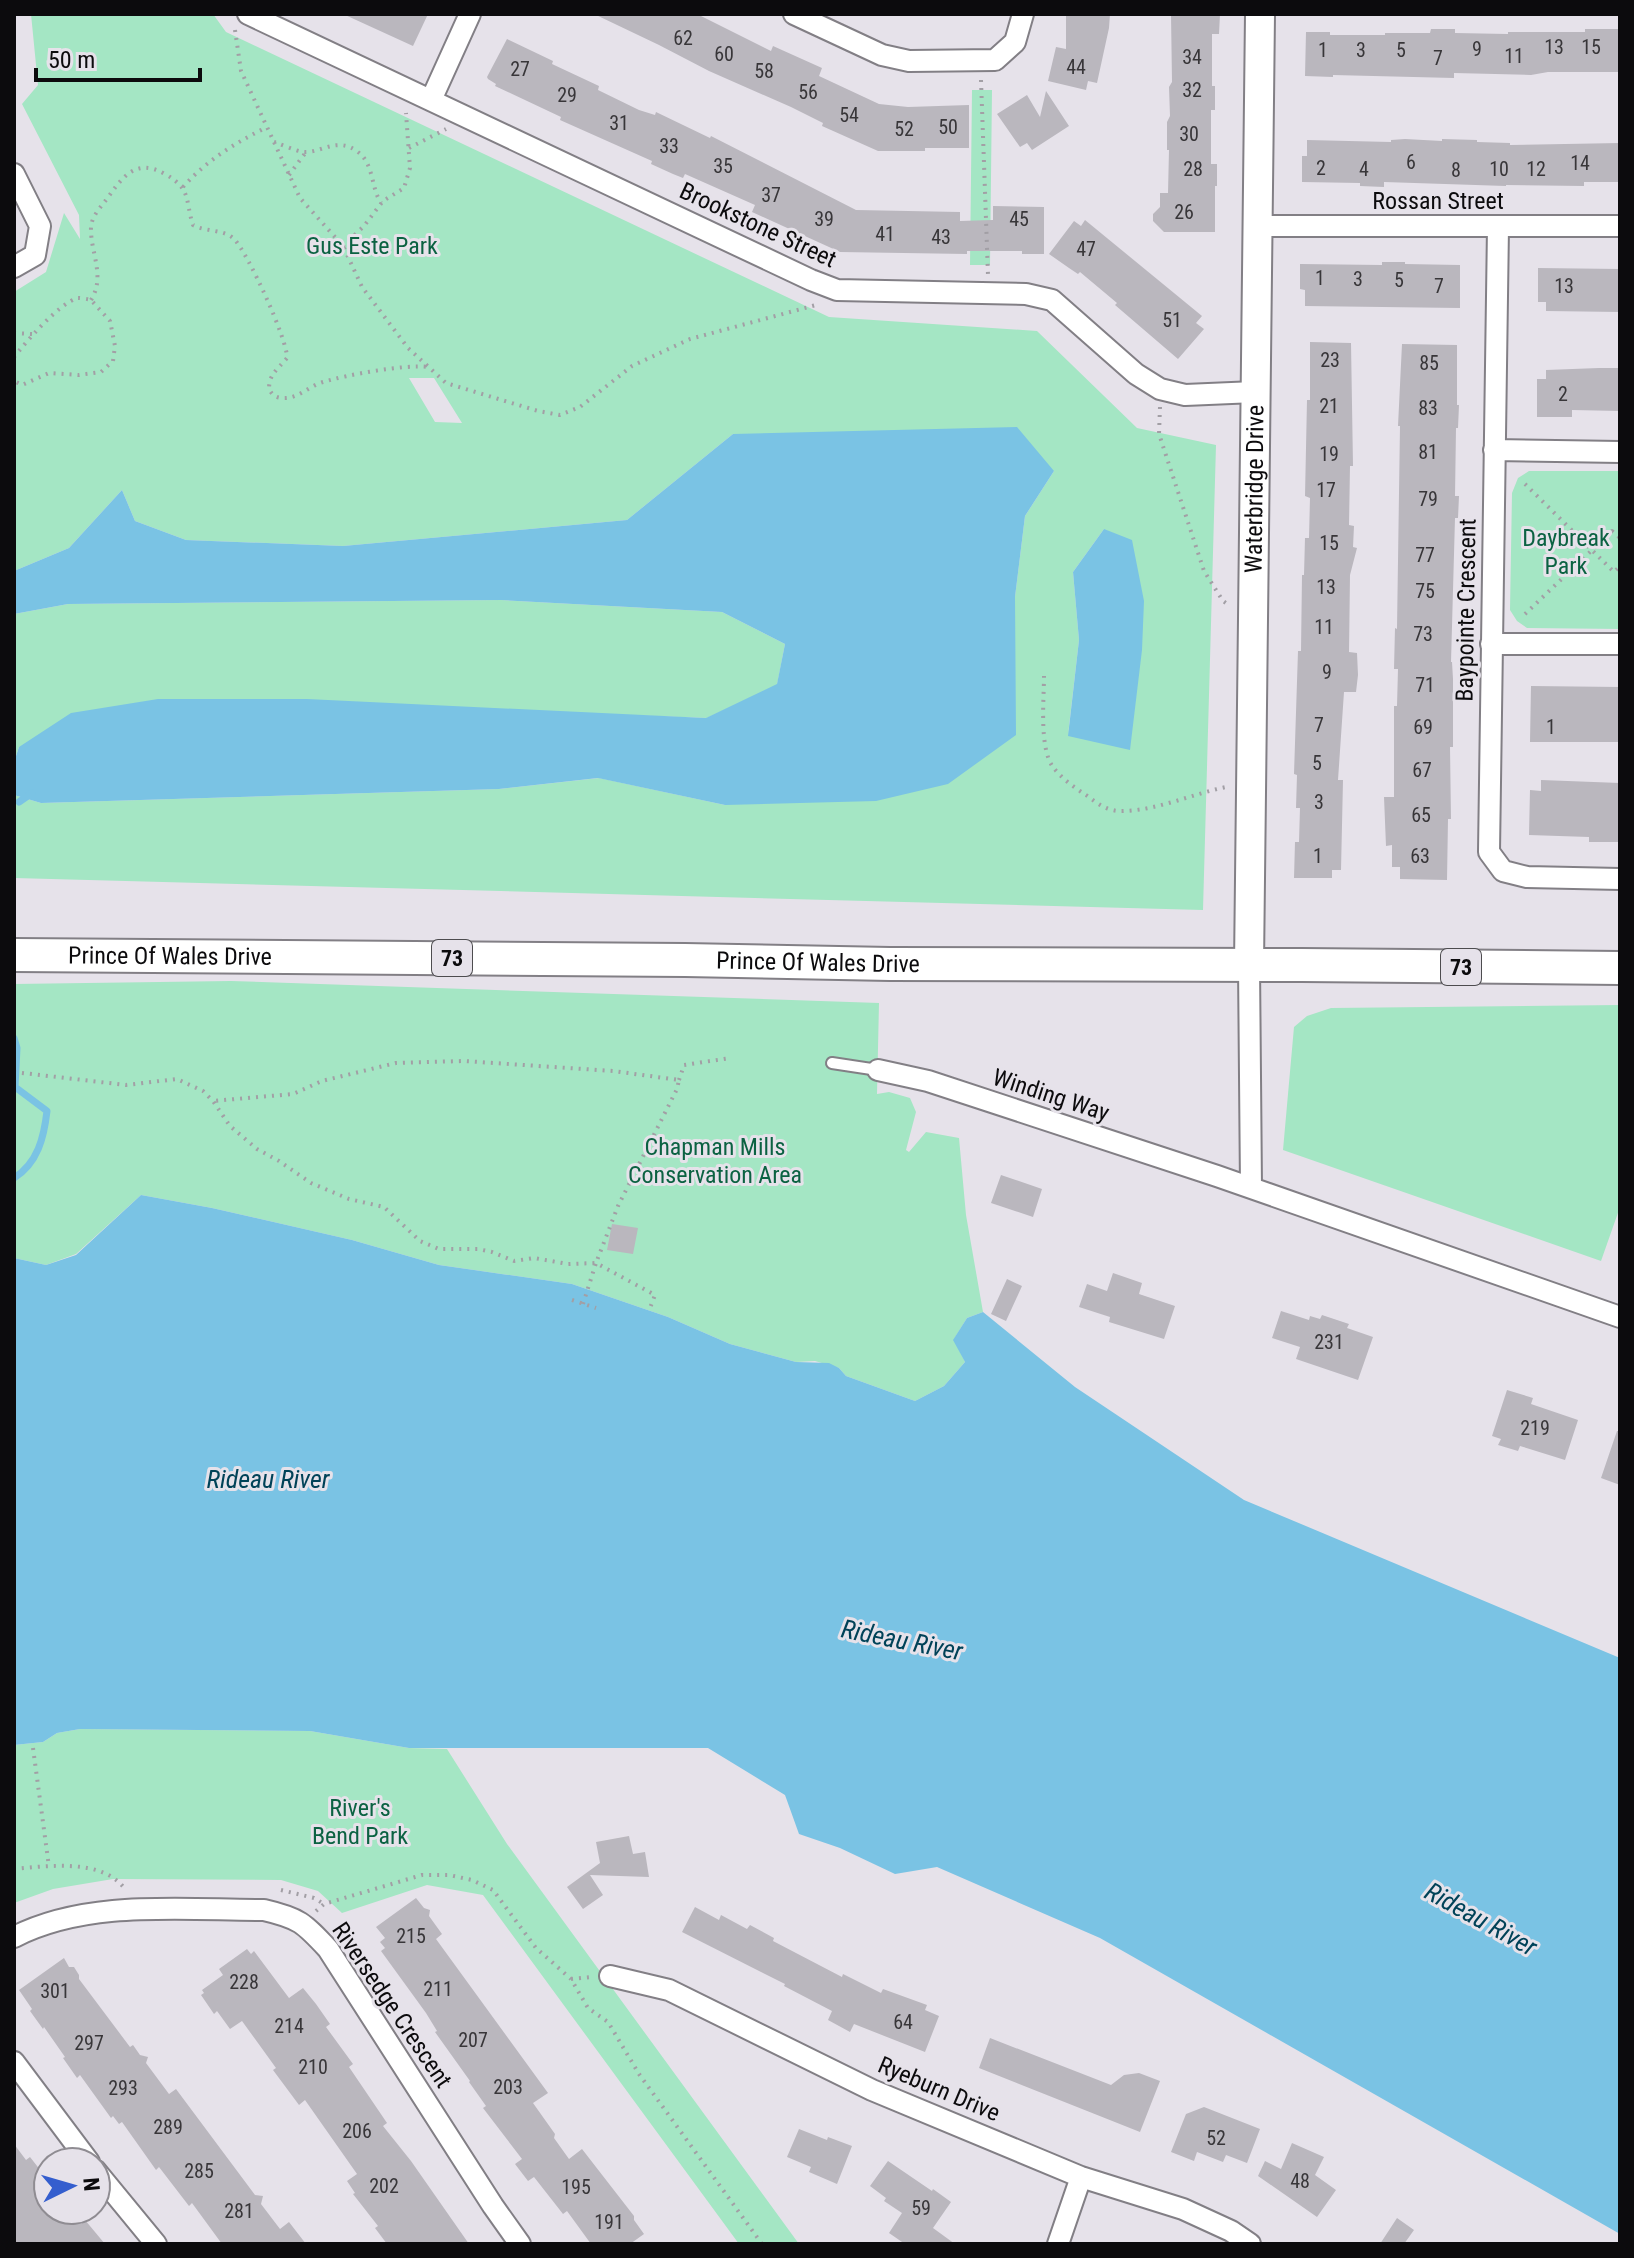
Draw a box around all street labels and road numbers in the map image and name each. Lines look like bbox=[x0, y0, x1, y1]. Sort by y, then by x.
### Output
street label: Brookstone Street bbox=[675, 176, 841, 274]
street label: Rossan Street bbox=[1372, 187, 1504, 215]
street label: Waterbridge Drive bbox=[1240, 405, 1269, 573]
street label: Baypointe Crescent bbox=[1450, 518, 1482, 702]
road number: 73 bbox=[432, 940, 472, 976]
street label: Prince Of Wales Drive bbox=[68, 941, 272, 971]
street label: Prince Of Wales Drive bbox=[716, 947, 920, 978]
road number: 73 bbox=[1441, 949, 1481, 985]
street label: Winding Way bbox=[989, 1063, 1113, 1127]
street label: Riversedge Crescent bbox=[326, 1917, 458, 2093]
street label: Ryeburn Drive bbox=[874, 2051, 1004, 2127]

